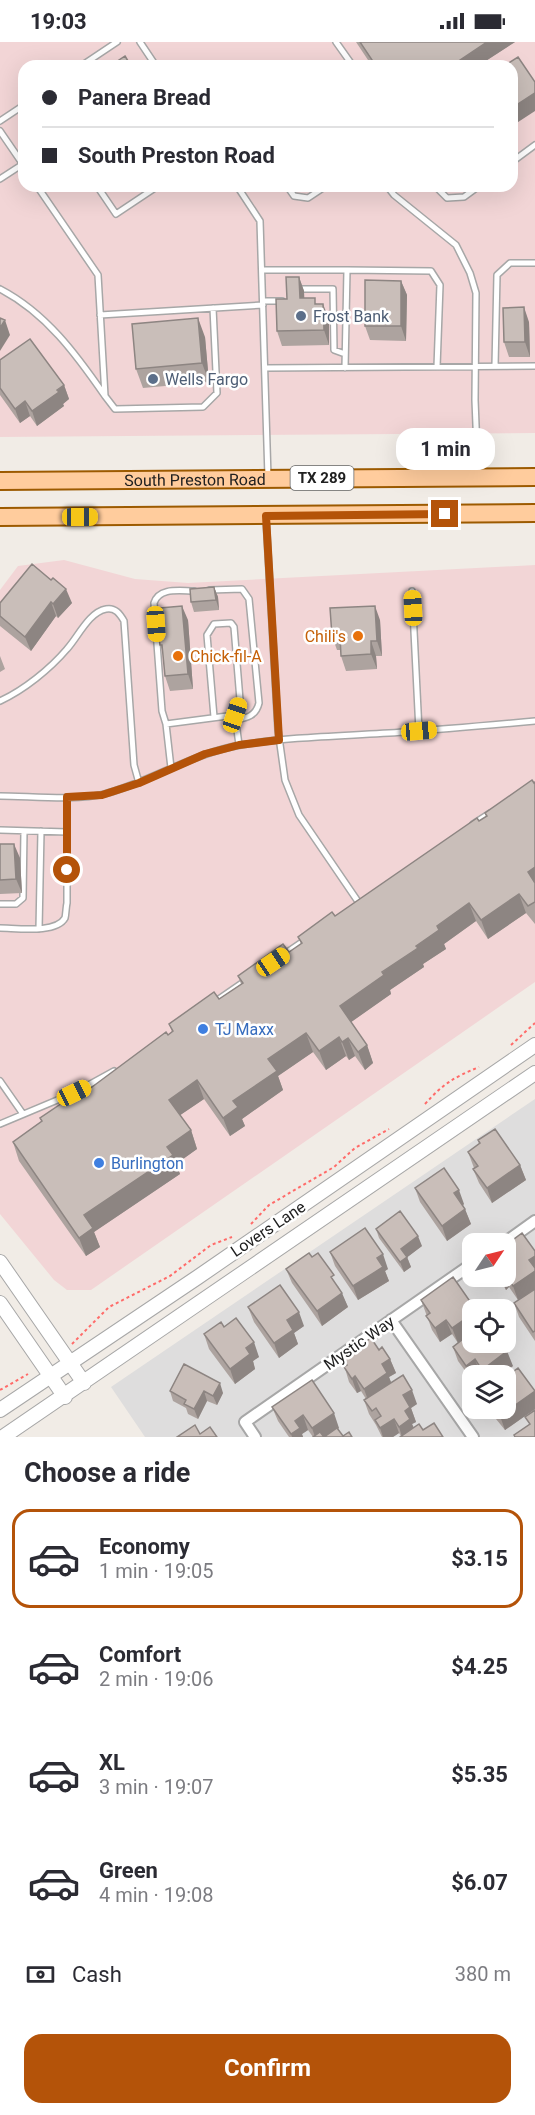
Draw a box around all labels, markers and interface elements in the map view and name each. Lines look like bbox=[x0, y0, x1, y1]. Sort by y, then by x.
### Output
text: 19:03 bbox=[30, 9, 87, 34]
text: Panera Bread bbox=[78, 85, 211, 110]
text: South Preston Road bbox=[78, 143, 275, 168]
place label: Frost Bank bbox=[313, 307, 390, 326]
marker: Frost Bank bbox=[294, 309, 308, 323]
place label: Wells Fargo bbox=[165, 370, 248, 389]
marker: Wells Fargo bbox=[146, 372, 160, 386]
callout: 1 min bbox=[396, 427, 494, 469]
text: 1 min bbox=[420, 437, 471, 461]
road number: TX 289 bbox=[290, 466, 354, 490]
street label: South Preston Road bbox=[124, 470, 266, 490]
route end bbox=[431, 500, 458, 527]
car bbox=[62, 508, 98, 526]
car bbox=[403, 590, 423, 626]
car bbox=[146, 605, 166, 643]
place label: Chili's bbox=[305, 627, 346, 646]
marker: Chili's bbox=[351, 629, 365, 643]
place label: Chick-fil-A bbox=[190, 647, 262, 666]
marker: Chick-fil-A bbox=[171, 649, 185, 663]
car bbox=[221, 695, 249, 735]
car bbox=[400, 720, 438, 742]
route start bbox=[53, 856, 80, 883]
car bbox=[253, 944, 293, 980]
place label: TJ Maxx bbox=[215, 1020, 274, 1039]
marker: TJ Maxx bbox=[196, 1022, 210, 1036]
car bbox=[54, 1077, 94, 1109]
place label: Burlington bbox=[111, 1154, 184, 1173]
marker: Burlington bbox=[92, 1156, 106, 1170]
street label: Lovers Lane bbox=[227, 1197, 309, 1261]
north arrow bbox=[462, 1233, 516, 1287]
map controls bbox=[462, 1233, 516, 1419]
button: locate bbox=[462, 1299, 516, 1353]
street label: Mystic Way bbox=[320, 1312, 398, 1374]
button: layers bbox=[462, 1365, 516, 1419]
text: Choose a ride bbox=[24, 1457, 190, 1489]
icon: car bbox=[27, 1532, 81, 1586]
text: Economy bbox=[99, 1534, 190, 1559]
text: $3.15 bbox=[451, 1546, 508, 1571]
text: 1 min · 19:05 bbox=[99, 1559, 214, 1583]
icon: car bbox=[27, 1640, 81, 1694]
text: Comfort bbox=[99, 1642, 181, 1667]
text: $4.25 bbox=[451, 1654, 508, 1679]
text: 2 min · 19:06 bbox=[99, 1667, 214, 1691]
icon: car bbox=[27, 1748, 81, 1802]
text: XL bbox=[99, 1750, 125, 1775]
text: $5.35 bbox=[451, 1762, 508, 1787]
text: 3 min · 19:07 bbox=[99, 1775, 214, 1799]
icon: car bbox=[27, 1856, 81, 1910]
text: Green bbox=[99, 1858, 158, 1883]
text: $6.07 bbox=[451, 1870, 508, 1895]
text: 4 min · 19:08 bbox=[99, 1883, 214, 1907]
icon: cash bbox=[24, 1958, 57, 1991]
text: Cash bbox=[72, 1962, 122, 1987]
text: 380 m bbox=[455, 1962, 511, 1986]
button: Confirm bbox=[24, 2034, 511, 2103]

